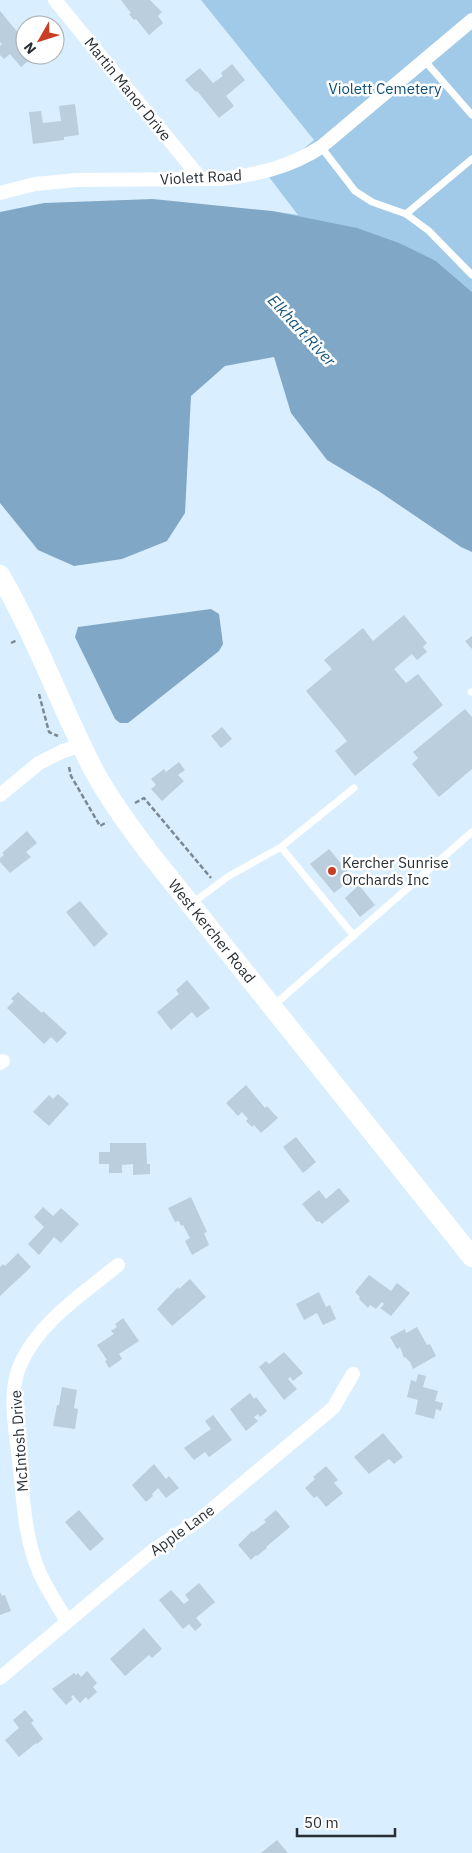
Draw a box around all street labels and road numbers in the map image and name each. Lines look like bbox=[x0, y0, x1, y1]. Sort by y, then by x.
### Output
street label: Martin Manor Drive bbox=[80, 33, 176, 145]
street label: Violett Road bbox=[160, 165, 242, 189]
street label: West Kercher Road bbox=[164, 875, 260, 987]
street label: McIntosh Drive bbox=[6, 1389, 32, 1493]
street label: Apple Lane bbox=[146, 1500, 218, 1560]

